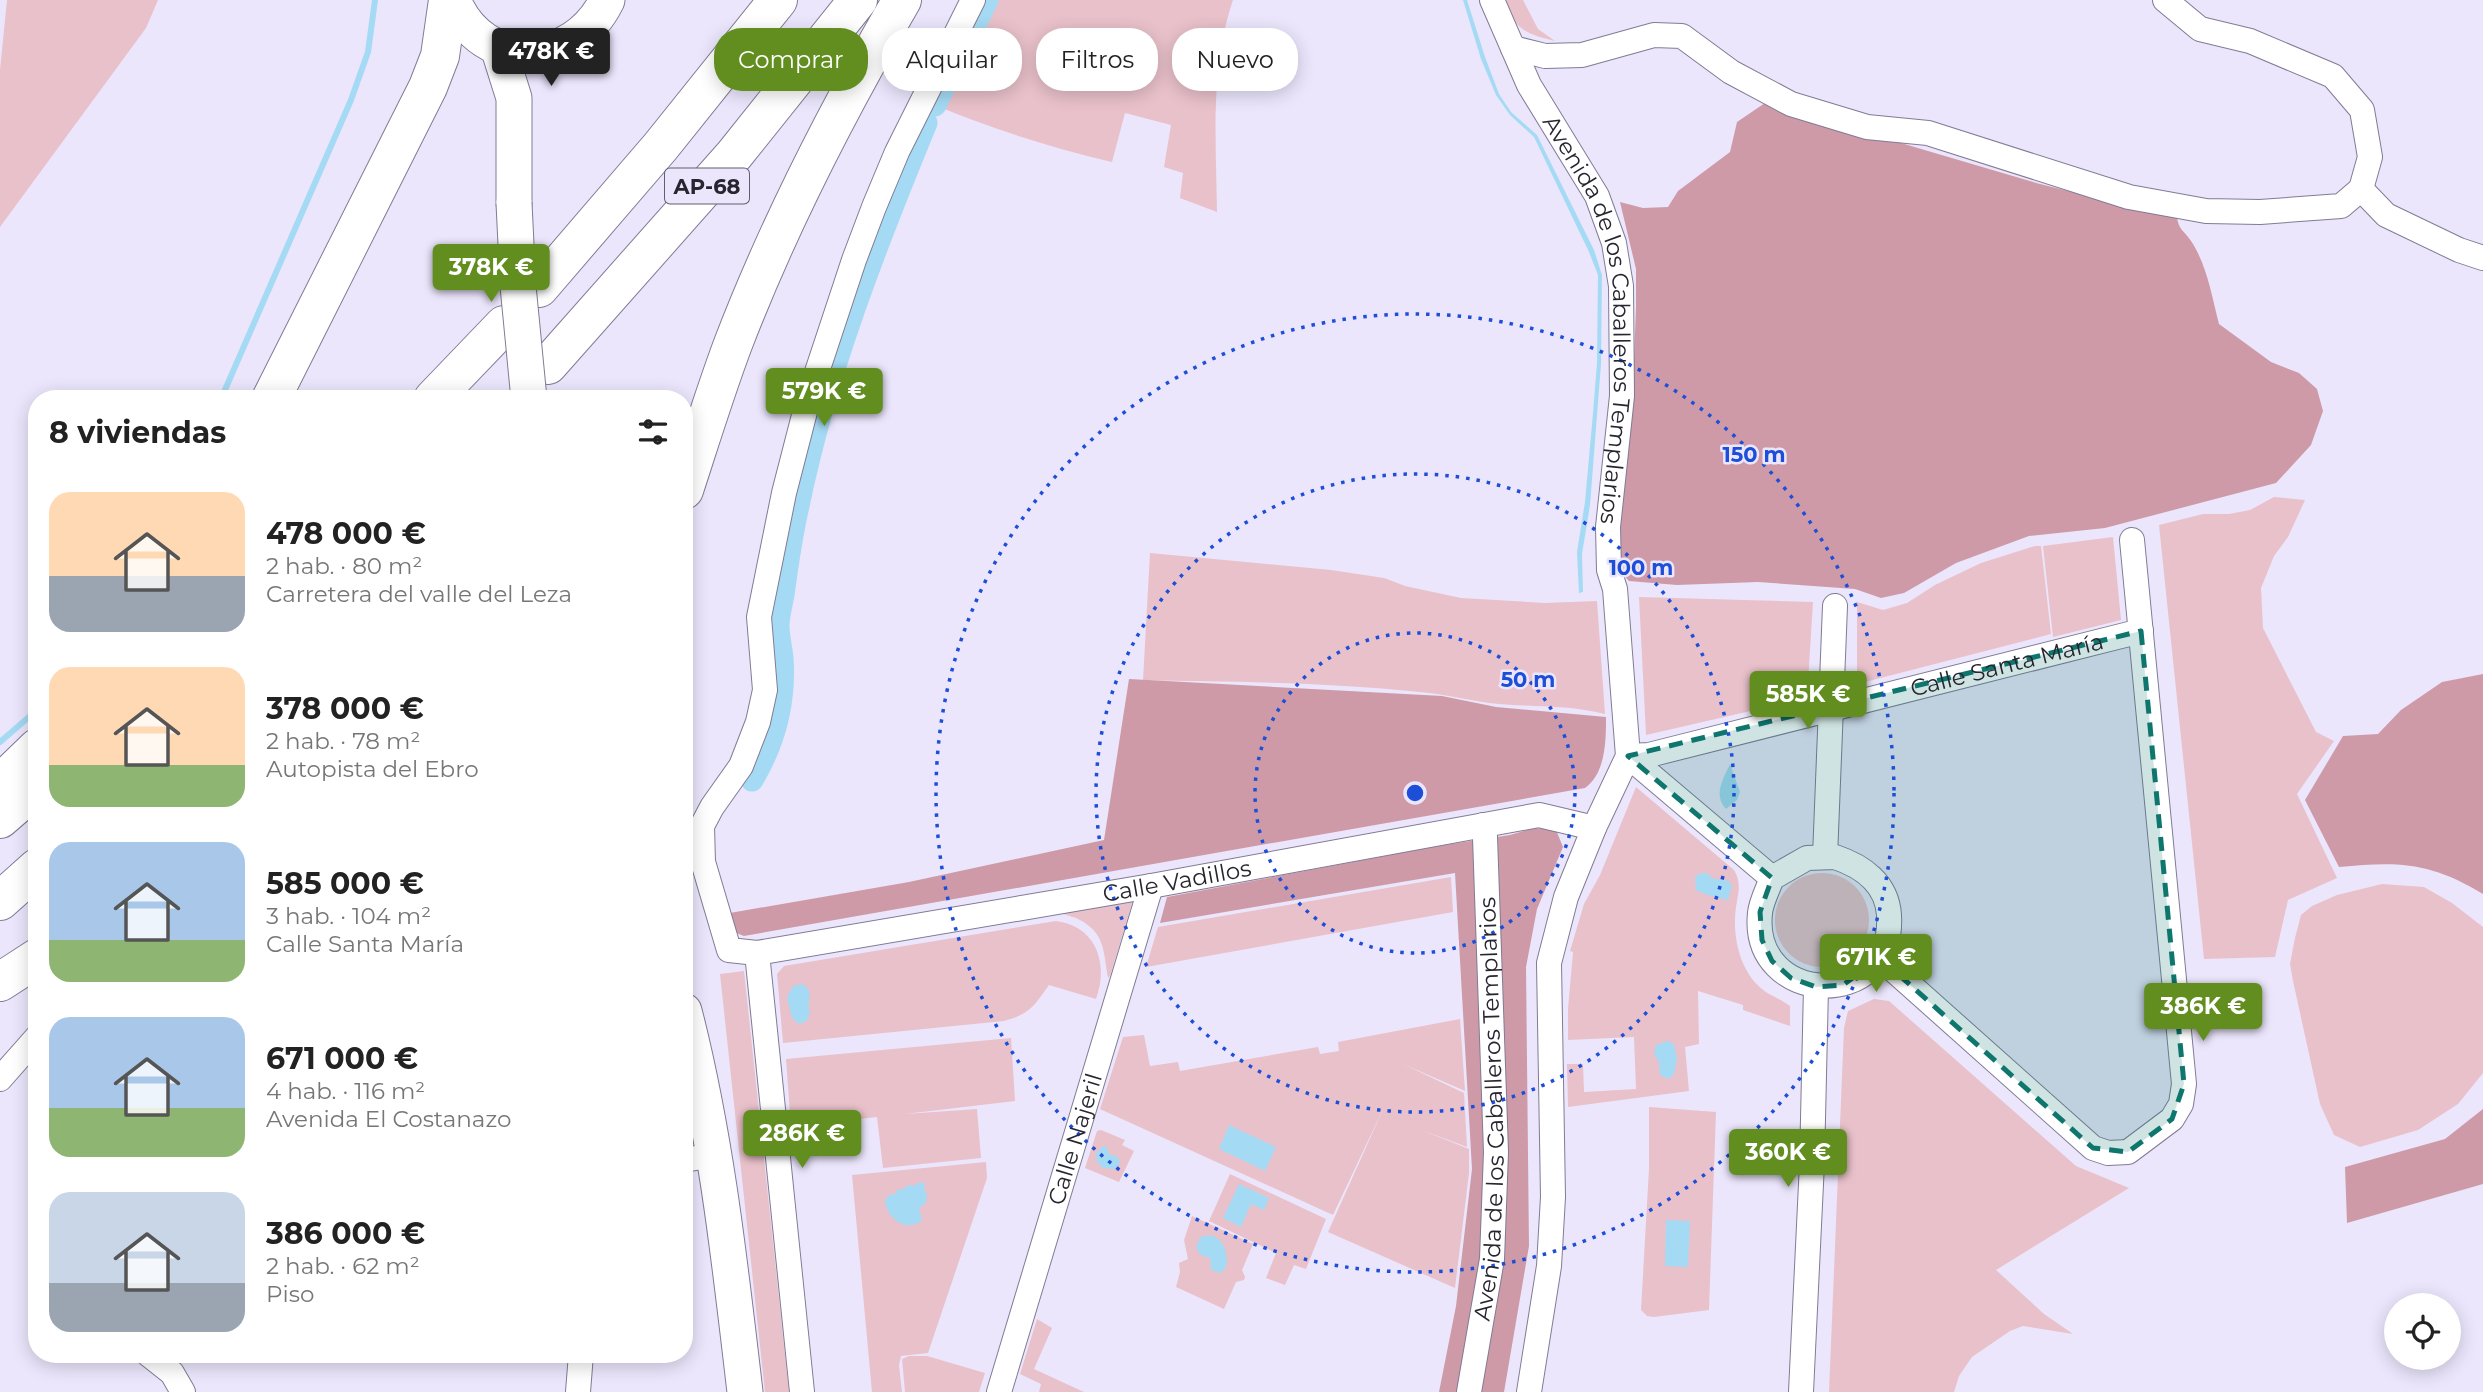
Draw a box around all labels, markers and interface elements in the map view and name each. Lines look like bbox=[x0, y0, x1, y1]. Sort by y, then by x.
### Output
pin: 478K € bbox=[494, 28, 608, 88]
chip: Comprar bbox=[714, 28, 868, 91]
chip: Alquilar bbox=[882, 28, 1022, 91]
chip: Filtros bbox=[1036, 28, 1158, 91]
chip: Nuevo bbox=[1172, 28, 1298, 91]
text: 478K € bbox=[508, 37, 594, 65]
street label: Avenida de los Caballeros Templarios bbox=[1537, 110, 1636, 526]
road number: AP-68 bbox=[665, 168, 749, 204]
pin: 378K € bbox=[434, 244, 548, 304]
text: 378K € bbox=[449, 253, 533, 281]
pin: 579K € bbox=[767, 368, 881, 428]
text: 579K € bbox=[782, 377, 866, 405]
icon: filters bbox=[634, 413, 672, 451]
text: 8 viviendas bbox=[49, 414, 226, 451]
text: 150 m bbox=[1723, 442, 1785, 467]
text: 478 000 € bbox=[266, 515, 426, 552]
icon: home bbox=[105, 520, 189, 604]
text: 2 hab. · 80 m² bbox=[266, 552, 422, 580]
text: 100 m bbox=[1609, 555, 1673, 580]
text: Carretera del valle del Leza bbox=[266, 580, 572, 608]
street label: Calle Santa María bbox=[1907, 627, 2106, 703]
text: 50 m bbox=[1501, 667, 1555, 692]
pin: 585K € bbox=[1751, 672, 1865, 731]
text: 585K € bbox=[1766, 680, 1850, 708]
text: 378 000 € bbox=[266, 690, 424, 727]
icon: home bbox=[105, 695, 189, 779]
text: 2 hab. · 78 m² bbox=[266, 727, 420, 755]
text: Autopista del Ebro bbox=[266, 755, 479, 783]
centre of rings bbox=[1403, 781, 1427, 805]
street label: Calle Vadillos bbox=[1101, 854, 1253, 908]
text: 585 000 € bbox=[266, 865, 424, 902]
icon: home bbox=[105, 870, 189, 954]
street label: Avenida de los Caballeros Templarios bbox=[1468, 896, 1510, 1323]
text: 3 hab. · 104 m² bbox=[266, 902, 431, 930]
text: Calle Santa María bbox=[266, 930, 464, 958]
pin: 671K € bbox=[1819, 934, 1933, 994]
text: 671K € bbox=[1836, 943, 1916, 971]
pin: 386K € bbox=[2146, 984, 2260, 1043]
text: 386K € bbox=[2160, 992, 2246, 1020]
text: 671 000 € bbox=[266, 1040, 418, 1077]
icon: home bbox=[105, 1045, 189, 1129]
street label: Calle Najeril bbox=[1042, 1070, 1108, 1208]
text: 4 hab. · 116 m² bbox=[266, 1077, 425, 1105]
text: Avenida El Costanazo bbox=[266, 1105, 511, 1133]
pin: 286K € bbox=[745, 1110, 859, 1170]
text: 286K € bbox=[759, 1119, 845, 1147]
pin: 360K € bbox=[1731, 1130, 1845, 1189]
text: 360K € bbox=[1745, 1138, 1831, 1166]
text: 386 000 € bbox=[266, 1215, 425, 1252]
icon: home bbox=[105, 1220, 189, 1304]
text: 2 hab. · 62 m² bbox=[266, 1252, 420, 1280]
text: Piso bbox=[266, 1280, 314, 1308]
map controls bbox=[2384, 1293, 2461, 1370]
button: locate bbox=[2384, 1293, 2461, 1370]

